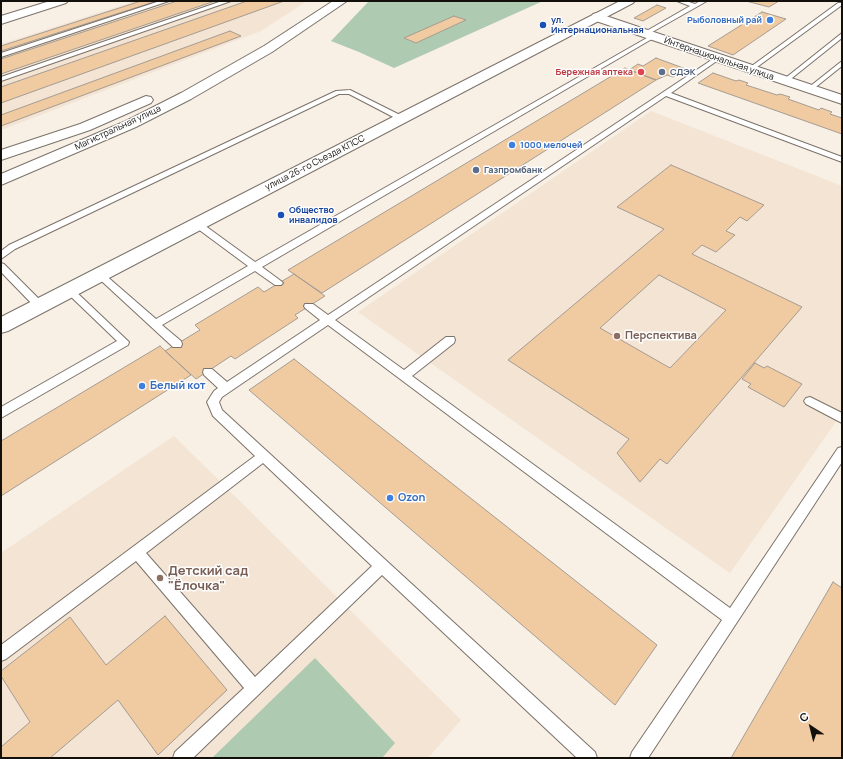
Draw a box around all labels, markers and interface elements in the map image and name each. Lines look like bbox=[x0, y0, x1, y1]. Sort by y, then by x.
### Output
place label: ул. Интернациональная bbox=[551, 15, 644, 36]
place label: Рыболовный рай bbox=[687, 15, 762, 25]
marker: Рыболовный рай bbox=[765, 15, 775, 25]
marker: ул. Интернациональная bbox=[538, 20, 548, 30]
street label: Интернациональная улица bbox=[663, 35, 775, 83]
place label: Бережная аптека bbox=[555, 67, 633, 77]
marker: Бережная аптека bbox=[636, 67, 646, 77]
marker: СДЭК bbox=[657, 67, 667, 77]
place label: СДЭК bbox=[670, 67, 696, 77]
street label: Магистральная улица bbox=[73, 103, 163, 153]
street label: улица 26-го Съезда КПСС bbox=[263, 133, 367, 193]
marker: 1000 мелочей bbox=[507, 140, 517, 150]
place label: 1000 мелочей bbox=[520, 140, 583, 150]
marker: Газпромбанк bbox=[471, 165, 481, 175]
place label: Газпромбанк bbox=[484, 165, 542, 175]
place label: Общество инвалидов bbox=[289, 205, 338, 226]
marker: Общество инвалидов bbox=[276, 210, 286, 220]
place label: Перспектива bbox=[625, 329, 697, 343]
marker: Перспектива bbox=[612, 331, 622, 341]
place label: Белый кот bbox=[150, 379, 206, 393]
marker: Белый кот bbox=[137, 381, 147, 391]
place label: Ozon bbox=[398, 491, 425, 505]
marker: Ozon bbox=[385, 493, 395, 503]
place label: Детский сад "Ёлочка" bbox=[168, 563, 248, 594]
marker: Детский сад "Ёлочка" bbox=[155, 573, 165, 583]
north arrow bbox=[791, 707, 831, 747]
text: С bbox=[796, 708, 811, 725]

